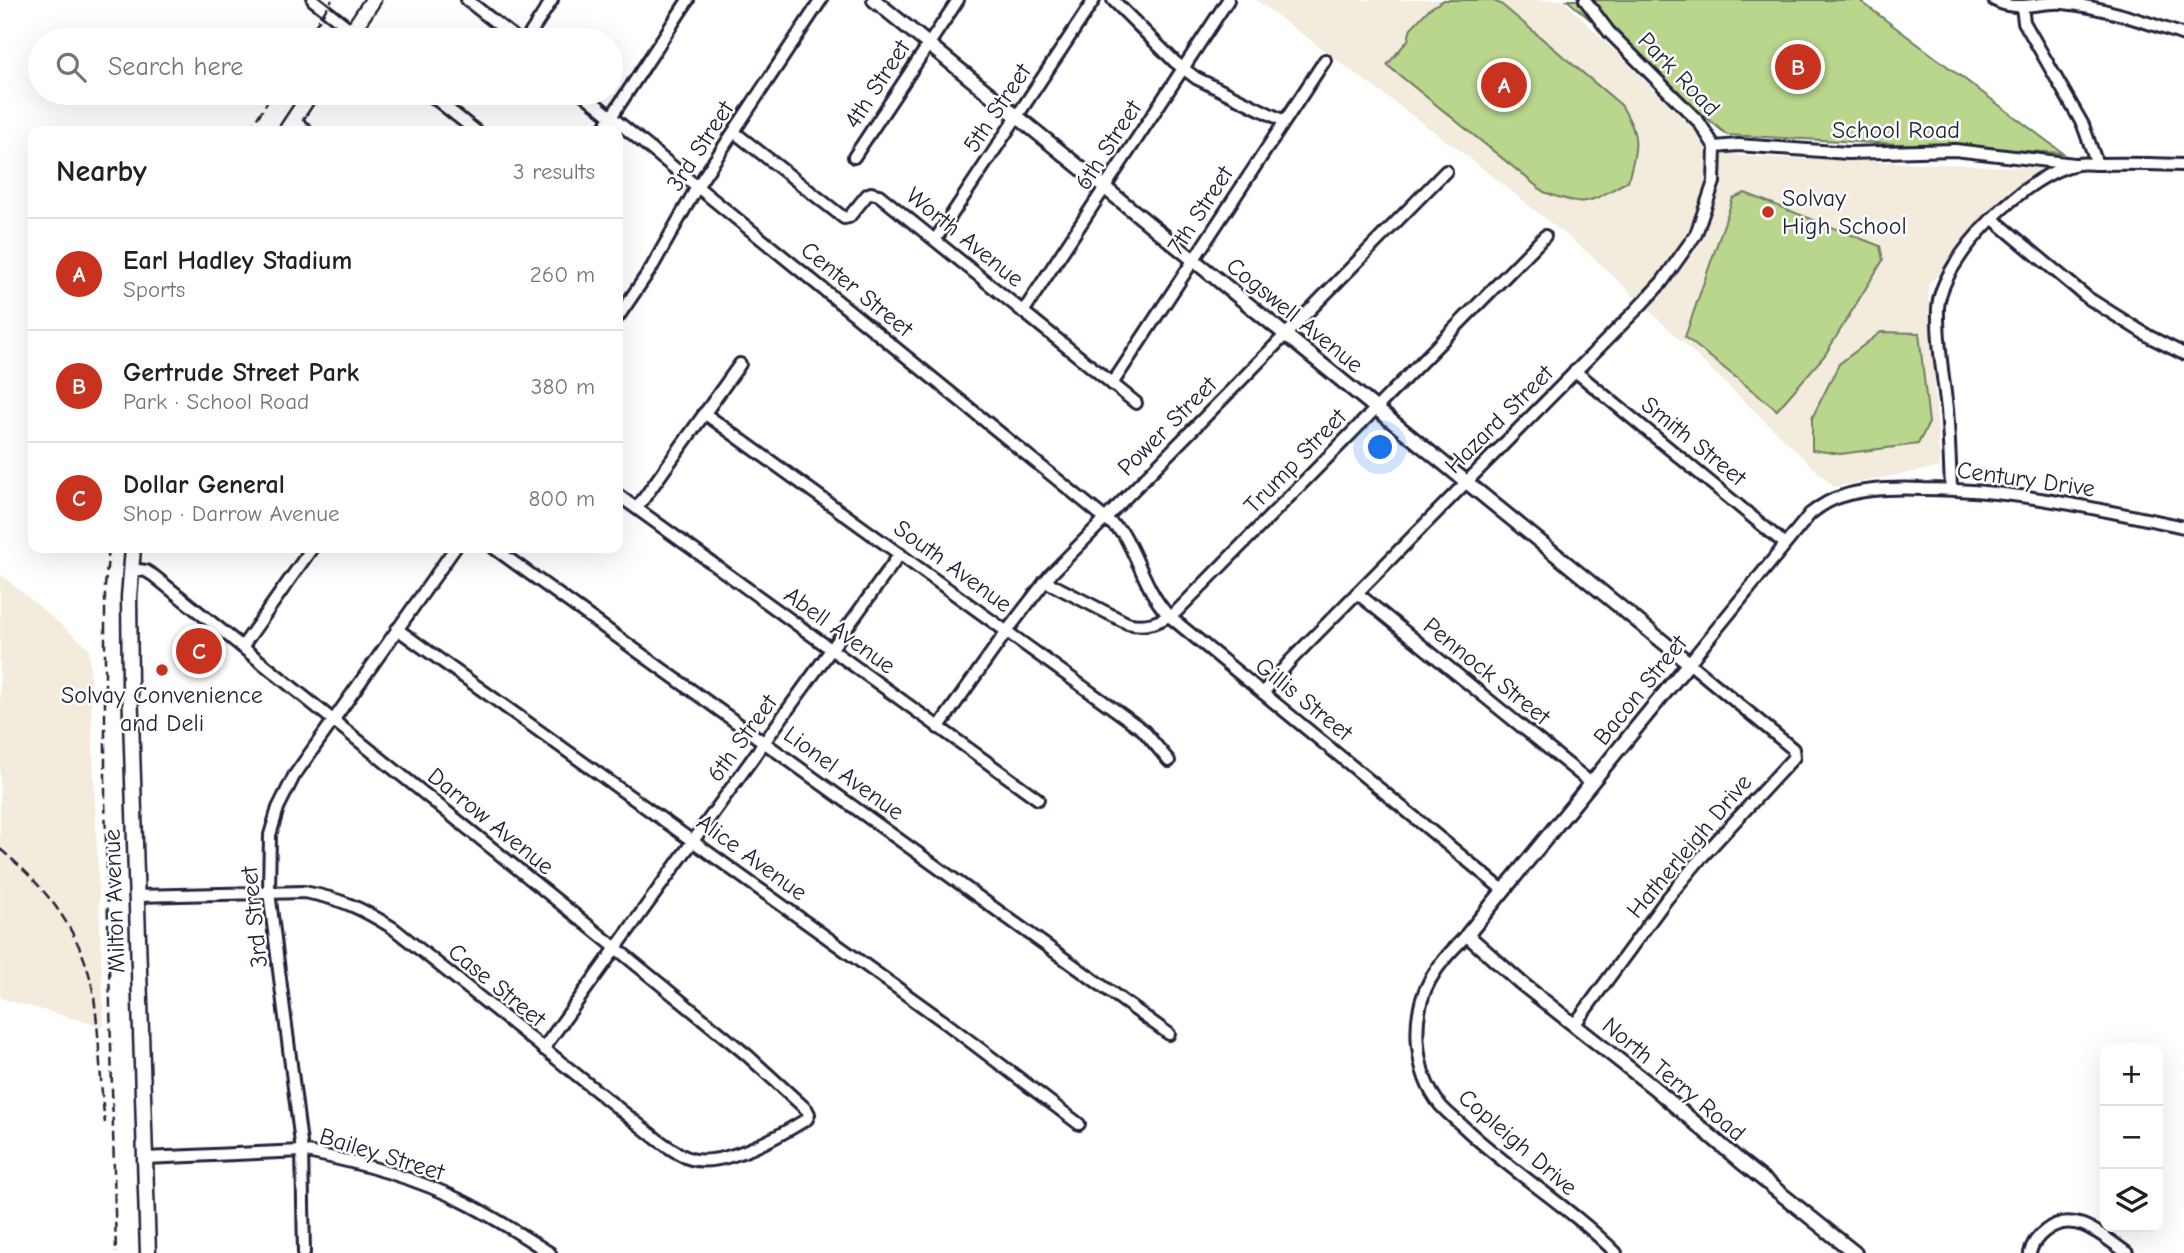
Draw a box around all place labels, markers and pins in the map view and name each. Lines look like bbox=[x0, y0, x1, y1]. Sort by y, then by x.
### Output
pin: B bbox=[1775, 41, 1821, 93]
pin: A bbox=[1481, 59, 1527, 111]
place label: Solvay High School bbox=[1782, 184, 1907, 240]
marker: Solvay High School bbox=[1760, 204, 1776, 220]
pin: C bbox=[176, 625, 222, 677]
marker: Solvay Convenience and Deli bbox=[154, 662, 170, 678]
place label: Solvay Convenience and Deli bbox=[61, 681, 263, 737]

